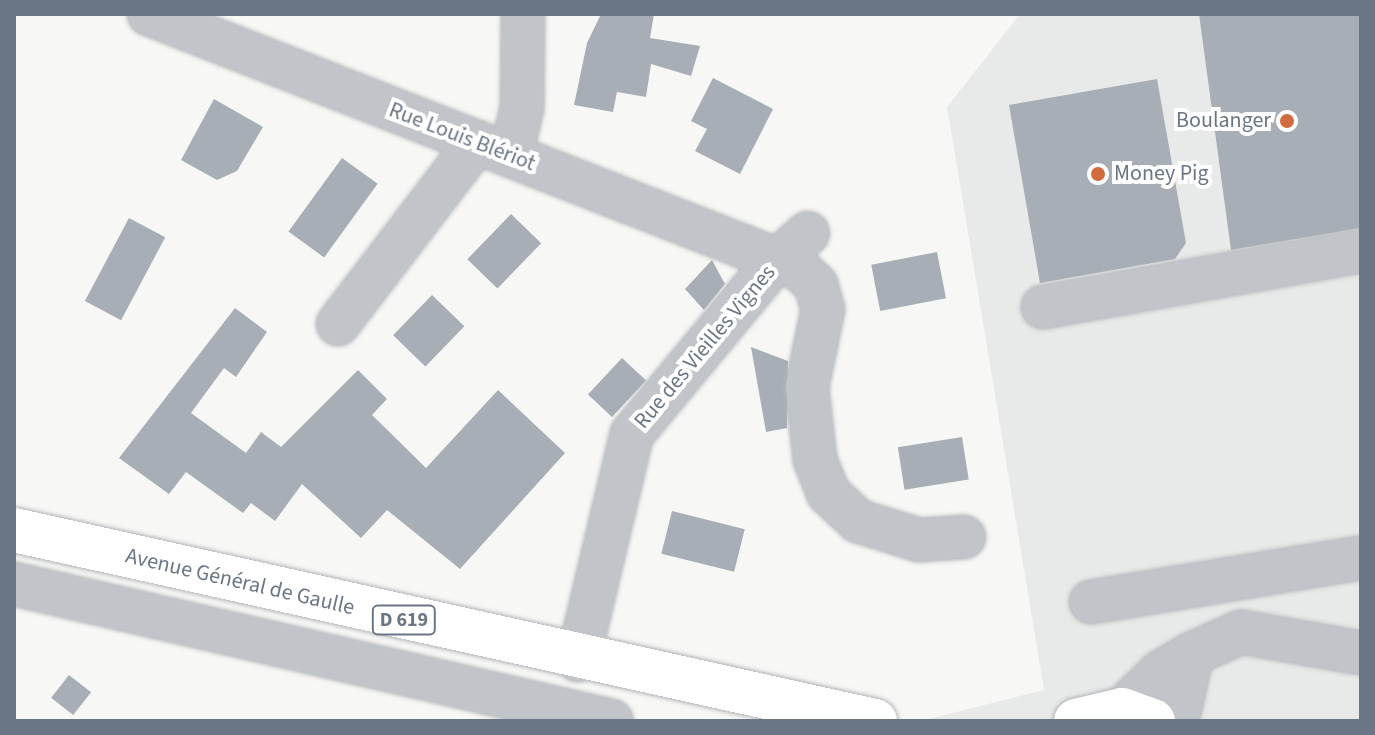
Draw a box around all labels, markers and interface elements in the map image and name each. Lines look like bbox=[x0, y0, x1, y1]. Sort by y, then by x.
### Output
street label: Rue Louis Blériot bbox=[385, 97, 539, 177]
place label: Boulanger bbox=[1176, 108, 1271, 134]
marker: Boulanger bbox=[1278, 112, 1296, 130]
place label: Money Pig bbox=[1114, 161, 1209, 187]
marker: Money Pig bbox=[1089, 165, 1107, 183]
street label: Rue des Vieilles Vignes bbox=[629, 260, 781, 434]
street label: Avenue Général de Gaulle bbox=[123, 543, 357, 621]
road number: D 619 bbox=[370, 604, 438, 636]

